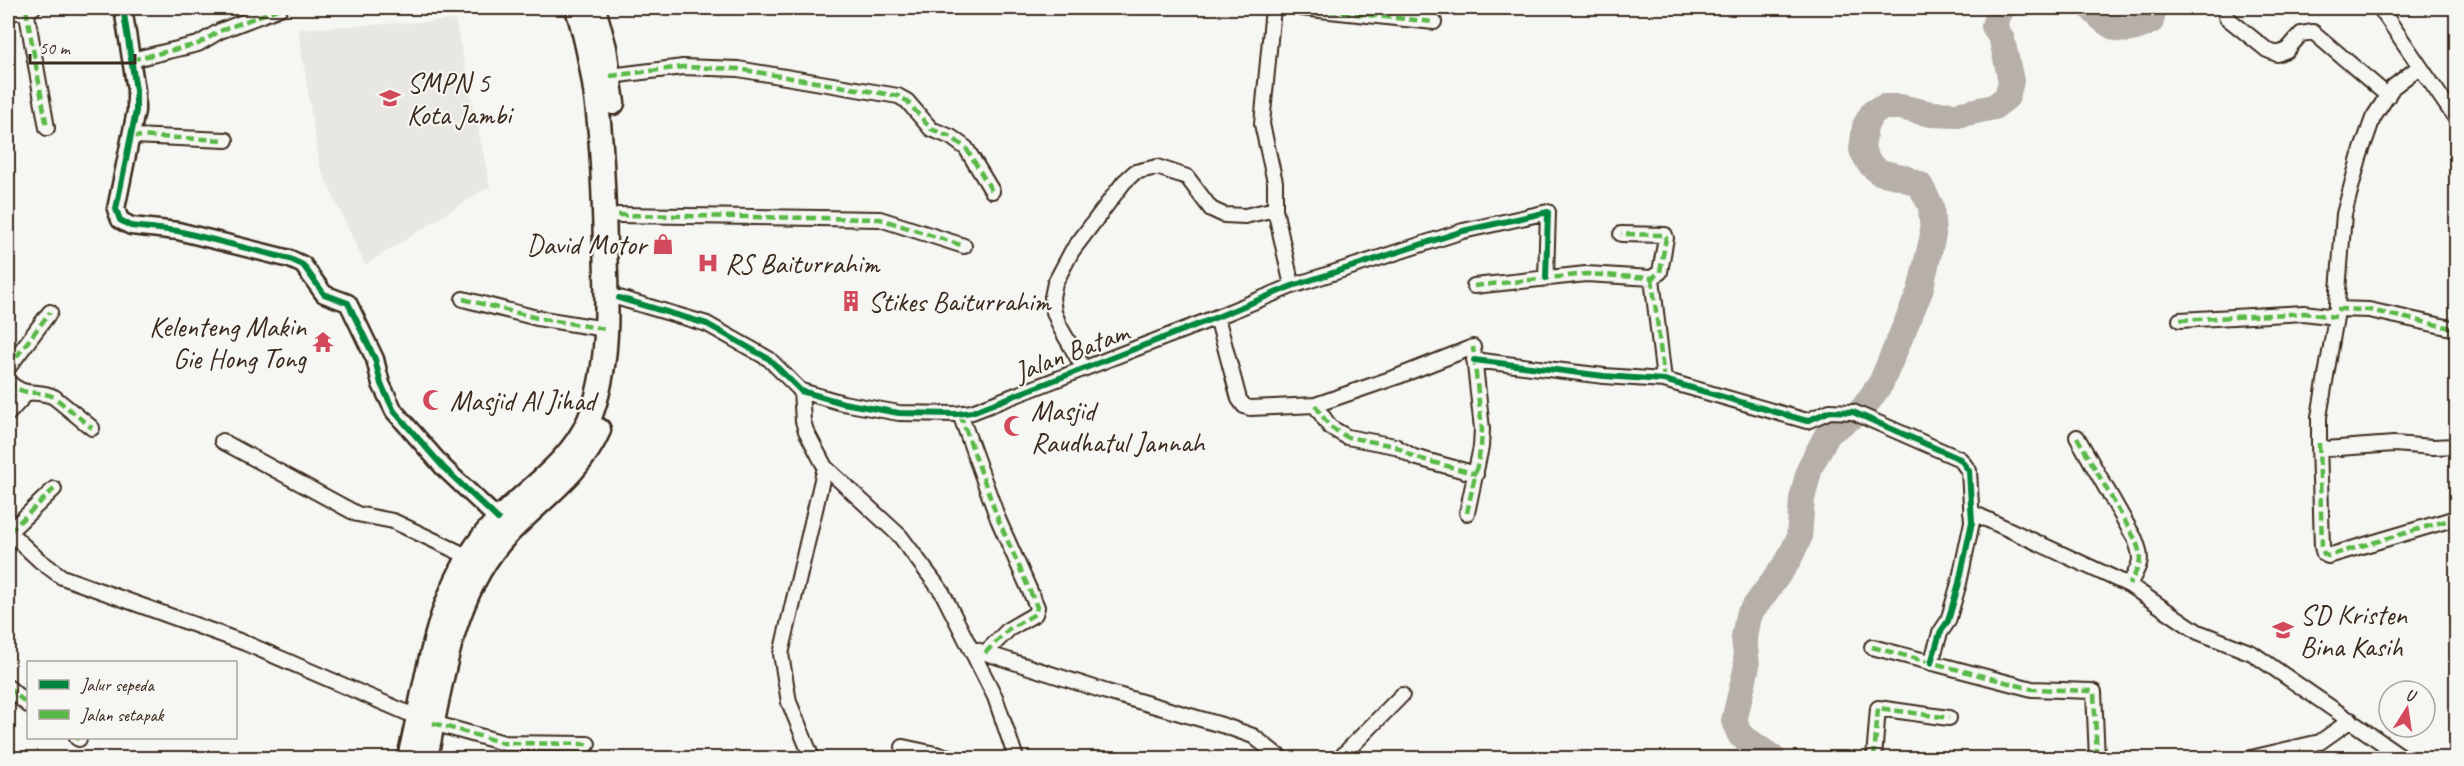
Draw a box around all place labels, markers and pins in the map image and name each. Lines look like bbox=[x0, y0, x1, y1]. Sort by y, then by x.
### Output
place label: SMPN 5 Kota Jambi bbox=[407, 65, 515, 132]
school or university icon: SMPN 5 Kota Jambi bbox=[378, 86, 402, 110]
place label: David Motor bbox=[527, 227, 649, 262]
shop icon: David Motor bbox=[651, 232, 675, 256]
place label: RS Baiturrahim bbox=[725, 246, 881, 281]
hospital icon: RS Baiturrahim bbox=[696, 251, 720, 275]
place label: Stikes Baiturrahim bbox=[868, 284, 1052, 319]
building icon: Stikes Baiturrahim bbox=[839, 289, 863, 313]
place label: Kelenteng Makin Gie Hong Tong bbox=[149, 309, 307, 376]
temple icon: Kelenteng Makin Gie Hong Tong bbox=[311, 330, 335, 354]
place label: Masjid Al Jihad bbox=[450, 383, 599, 418]
mosque icon: Masjid Al Jihad bbox=[421, 388, 445, 412]
place label: Masjid Raudhatul Jannah bbox=[1031, 393, 1206, 460]
mosque icon: Masjid Raudhatul Jannah bbox=[1002, 414, 1026, 438]
place label: SD Kristen Bina Kasih bbox=[2300, 597, 2408, 664]
school or university icon: SD Kristen Bina Kasih bbox=[2271, 618, 2295, 642]

